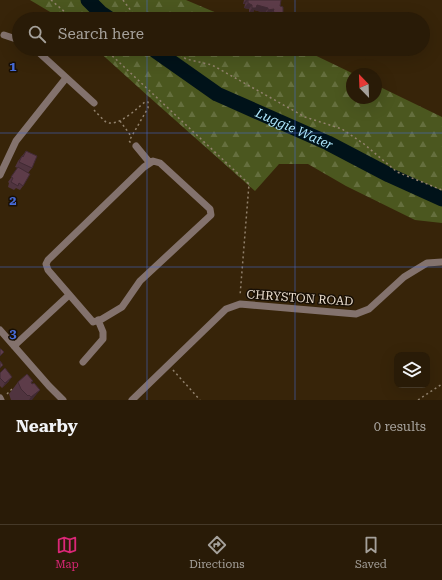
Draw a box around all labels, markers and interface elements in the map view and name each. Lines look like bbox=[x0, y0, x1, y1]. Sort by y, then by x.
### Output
search box bbox=[12, 12, 430, 56]
icon: search bbox=[26, 23, 48, 45]
text: Search here bbox=[58, 25, 144, 43]
text: 1 bbox=[9, 59, 17, 74]
north arrow bbox=[346, 68, 382, 104]
water label: Luggie Water bbox=[252, 105, 336, 153]
text: 2 bbox=[9, 193, 17, 208]
street label: CHRYSTON ROAD bbox=[246, 287, 354, 309]
text: 3 bbox=[9, 326, 17, 341]
map controls bbox=[394, 352, 430, 388]
button: layers bbox=[394, 352, 430, 388]
text: Nearby bbox=[16, 416, 78, 436]
text: 0 results bbox=[374, 419, 426, 434]
tab: Map bbox=[55, 534, 79, 571]
tab: Directions bbox=[189, 534, 245, 571]
tab: Saved bbox=[355, 534, 387, 571]

